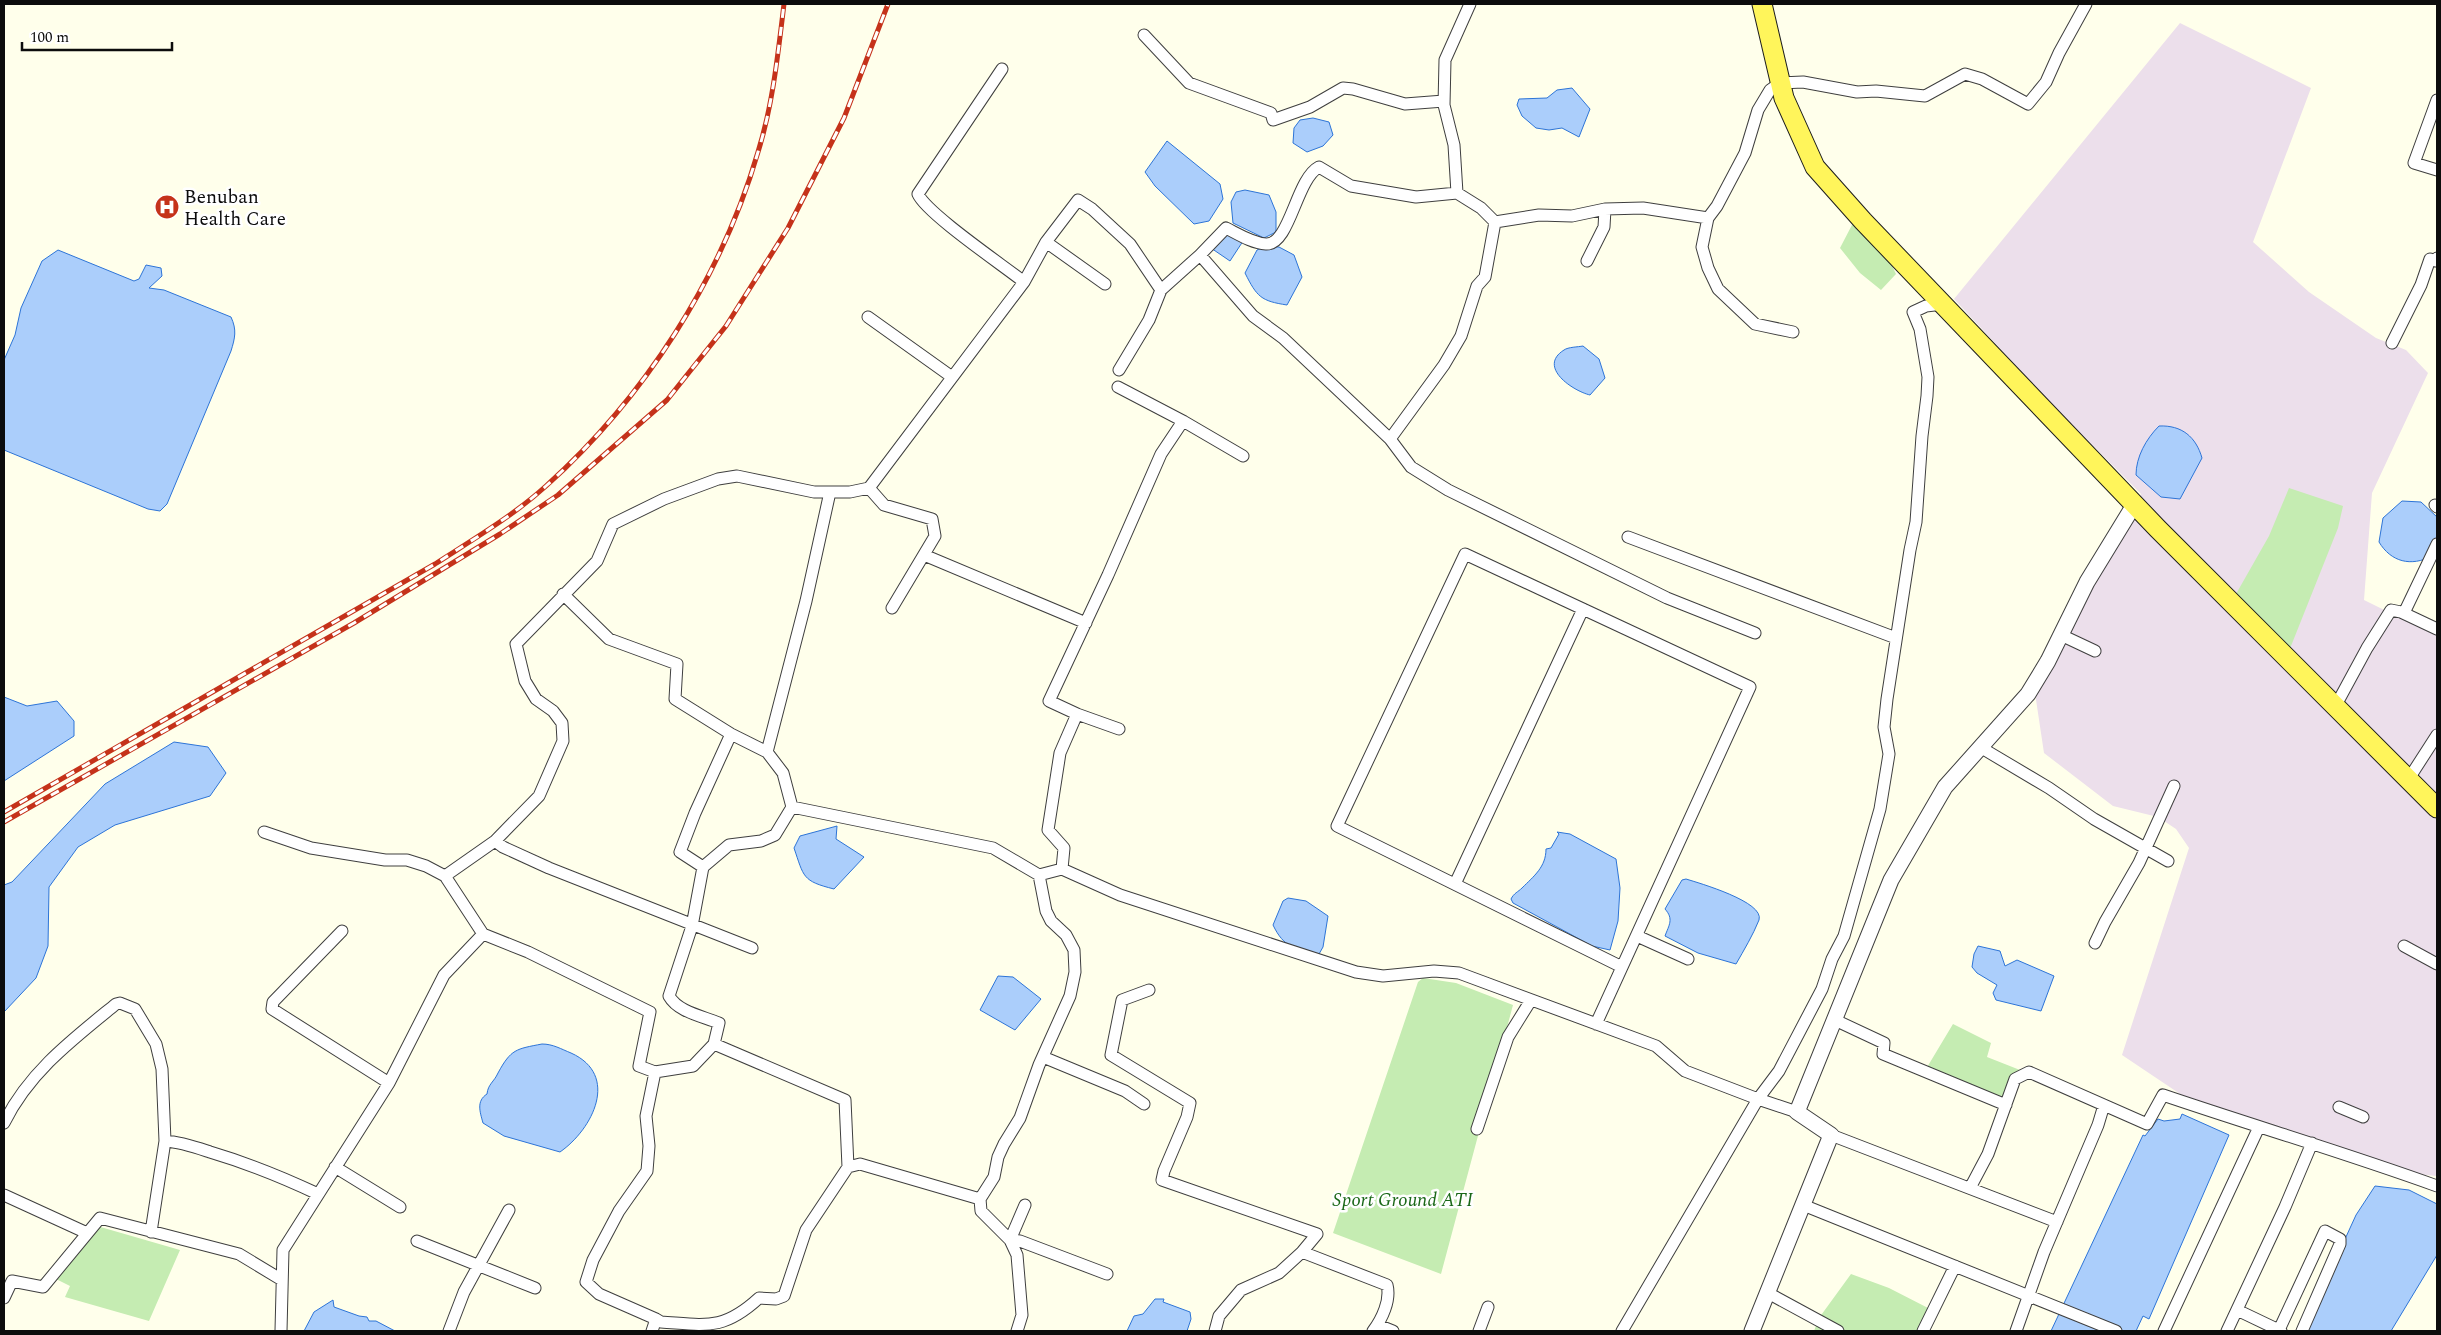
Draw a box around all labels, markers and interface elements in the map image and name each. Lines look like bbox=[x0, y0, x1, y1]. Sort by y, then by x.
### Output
scale bar bbox=[22, 20, 172, 52]
text: 100 m bbox=[30, 26, 69, 49]
place label: Benuban Health Care bbox=[184, 183, 286, 234]
hospital icon: Benuban Health Care bbox=[154, 194, 180, 220]
park label: Sport Ground ATI bbox=[1332, 1186, 1474, 1215]

